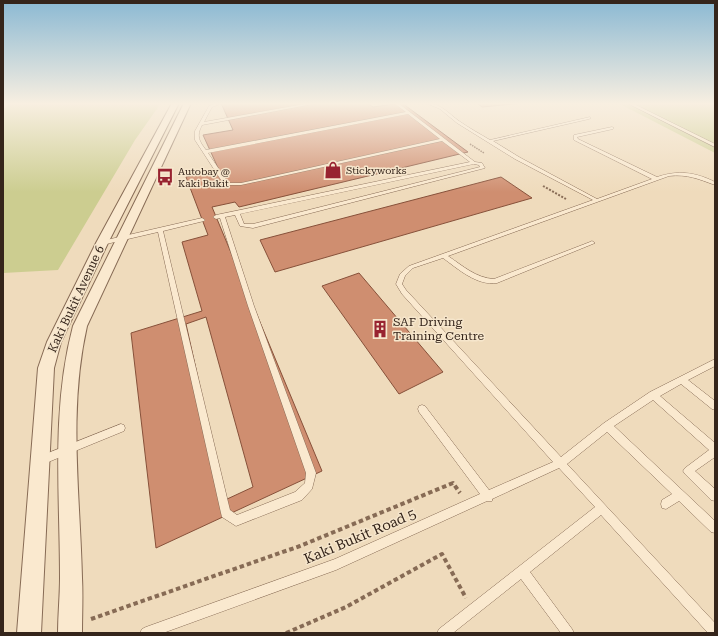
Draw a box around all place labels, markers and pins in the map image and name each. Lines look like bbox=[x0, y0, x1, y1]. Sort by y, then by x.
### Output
shop icon: Stickyworks bbox=[323, 160, 343, 180]
place label: Stickyworks bbox=[346, 165, 407, 176]
place label: Autobay @ Kaki Bukit bbox=[178, 166, 230, 189]
bus stop icon: Autobay @ Kaki Bukit bbox=[155, 167, 175, 187]
place label: SAF Driving Training Centre bbox=[393, 315, 484, 343]
building icon: SAF Driving Training Centre bbox=[370, 319, 390, 339]

